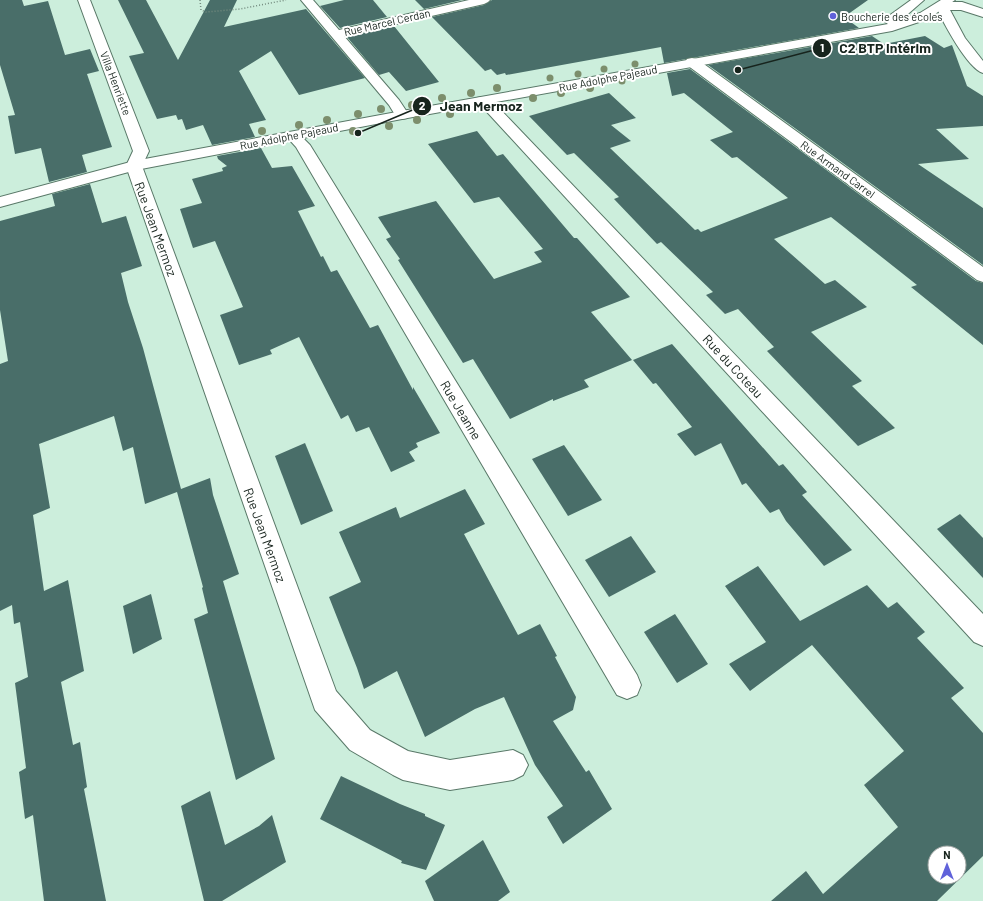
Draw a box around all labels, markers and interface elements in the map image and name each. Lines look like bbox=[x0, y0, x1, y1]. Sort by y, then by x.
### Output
street label: Rue Marcel Cerdan bbox=[342, 6, 432, 38]
place label: Boucherie des écoles bbox=[841, 10, 943, 23]
marker: Boucherie des écoles bbox=[828, 11, 838, 21]
callout: C2 BTP Intérim bbox=[812, 35, 939, 61]
text: C2 BTP Intérim bbox=[839, 39, 931, 56]
text: 1 bbox=[820, 40, 824, 54]
street label: Villa Henriette bbox=[98, 49, 134, 117]
street label: Rue Adolphe Pajeaud bbox=[558, 62, 658, 94]
callout: Jean Mermoz bbox=[412, 93, 531, 119]
text: Jean Mermoz bbox=[440, 97, 523, 114]
text: 2 bbox=[419, 98, 426, 112]
street label: Rue Adolphe Pajeaud bbox=[239, 120, 339, 152]
street label: Rue Armand Carrel bbox=[798, 138, 878, 200]
street label: Rue Jean Mermoz bbox=[131, 179, 181, 279]
street label: Rue du Coteau bbox=[700, 331, 766, 401]
street label: Rue Jeanne bbox=[437, 377, 485, 443]
street label: Rue Jean Mermoz bbox=[240, 485, 290, 585]
north arrow bbox=[927, 845, 967, 885]
text: N bbox=[943, 848, 951, 861]

